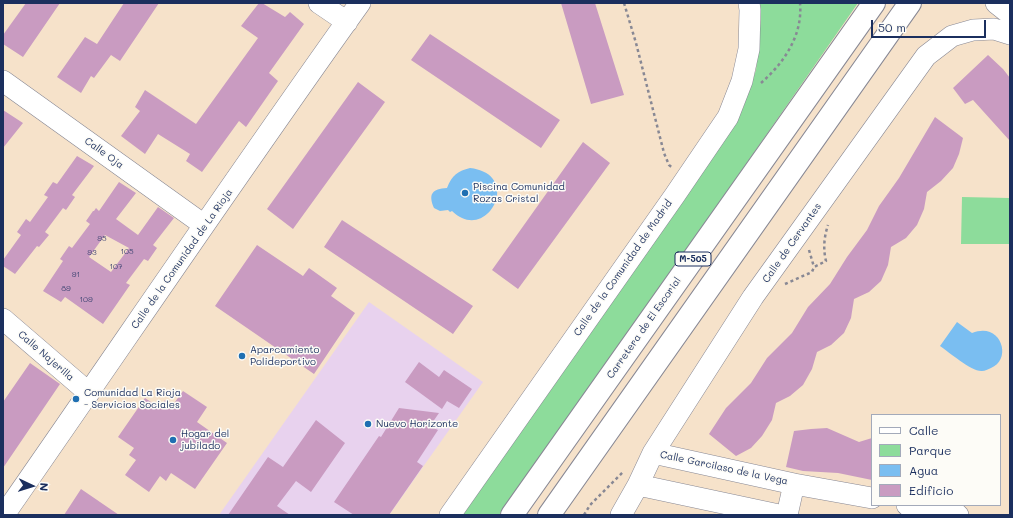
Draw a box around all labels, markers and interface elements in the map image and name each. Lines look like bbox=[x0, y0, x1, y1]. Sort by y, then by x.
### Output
scale bar bbox=[873, 12, 988, 38]
text: 50 m bbox=[878, 19, 906, 35]
street label: Calle Oja bbox=[82, 135, 126, 171]
place label: Piscina Comunidad Rozas Cristal bbox=[473, 181, 565, 204]
street label: Calle de la Comunidad de La Rioja bbox=[129, 187, 235, 331]
marker: Piscina Comunidad Rozas Cristal bbox=[460, 188, 470, 198]
street label: Calle de la Comunidad de Madrid bbox=[571, 198, 675, 338]
street label: Calle de Cervantes bbox=[760, 201, 824, 285]
house number: 95 bbox=[97, 234, 107, 244]
house number: 105 bbox=[120, 247, 134, 257]
house number: 93 bbox=[87, 248, 97, 258]
road number: M-505 bbox=[675, 252, 711, 266]
house number: 107 bbox=[110, 262, 122, 272]
house number: 91 bbox=[72, 270, 80, 280]
street label: Carretera de El Escorial bbox=[604, 275, 684, 381]
house number: 89 bbox=[61, 284, 71, 294]
house number: 109 bbox=[79, 295, 93, 305]
street label: Calle Najerilla bbox=[16, 328, 76, 384]
place label: Aparcamiento Polideportivo bbox=[250, 344, 320, 368]
marker: Aparcamiento Polideportivo bbox=[237, 351, 247, 361]
place label: Comunidad La Rioja - Servicios Sociales bbox=[84, 387, 181, 410]
marker: Comunidad La Rioja - Servicios Sociales bbox=[71, 394, 81, 404]
legend bbox=[871, 414, 1001, 506]
place label: Nuevo Horizonte bbox=[376, 418, 458, 430]
marker: Nuevo Horizonte bbox=[363, 419, 373, 429]
text: Calle bbox=[909, 422, 939, 438]
place label: Hogar del jubilado bbox=[181, 428, 229, 452]
marker: Hogar del jubilado bbox=[168, 435, 178, 445]
text: Parque bbox=[909, 442, 952, 458]
street label: Calle Garcilaso de la Vega bbox=[659, 449, 789, 487]
text: Agua bbox=[909, 462, 938, 478]
north arrow bbox=[12, 466, 52, 506]
text: N bbox=[37, 482, 52, 492]
text: Edificio bbox=[909, 482, 953, 498]

